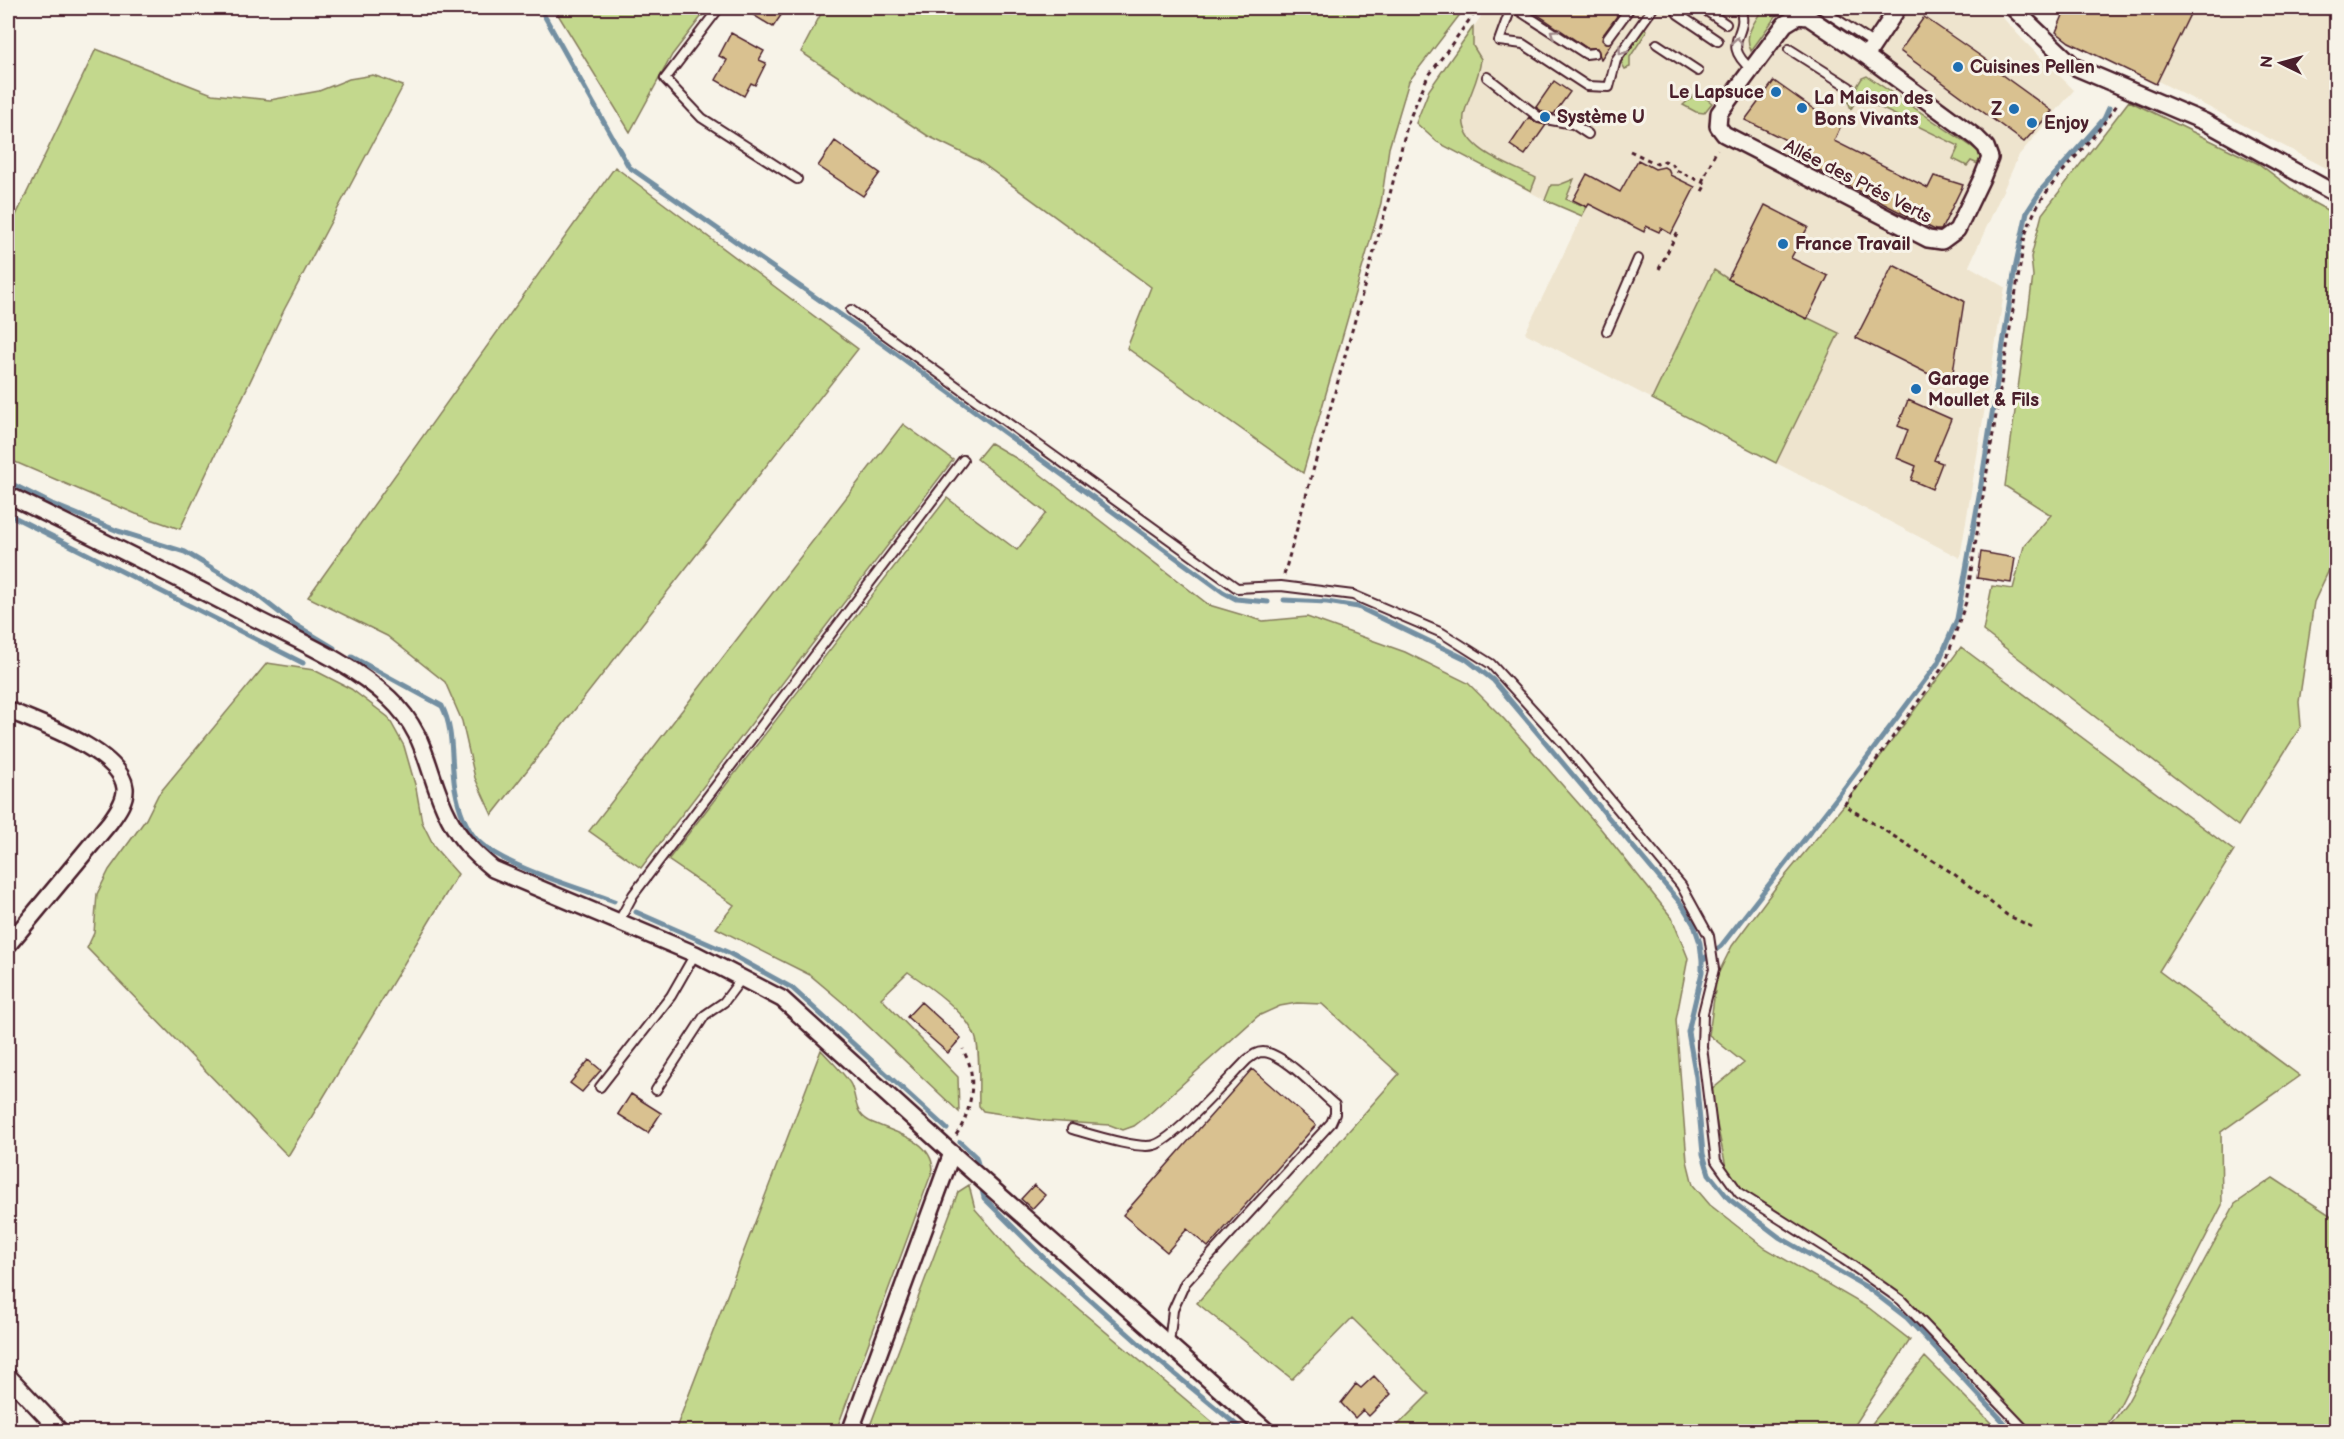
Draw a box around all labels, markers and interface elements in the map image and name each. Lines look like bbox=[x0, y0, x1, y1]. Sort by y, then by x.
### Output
one-way arrow bbox=[1550, 29, 1561, 40]
north arrow bbox=[2251, 33, 2311, 93]
one-way arrow bbox=[1731, 36, 1743, 46]
one-way arrow bbox=[1618, 45, 1629, 56]
text: N bbox=[2258, 55, 2278, 69]
place label: Cuisines Pellen bbox=[1970, 57, 2095, 78]
marker: Cuisines Pellen bbox=[1951, 60, 1965, 74]
place label: Le Lapsuce bbox=[1669, 82, 1764, 103]
marker: Le Lapsuce bbox=[1769, 85, 1783, 99]
place label: La Maison des Bons Vivants bbox=[1814, 88, 1933, 130]
place label: Z bbox=[1991, 99, 2002, 120]
marker: La Maison des Bons Vivants bbox=[1795, 101, 1809, 115]
marker: Z bbox=[2007, 102, 2021, 116]
place label: Système U bbox=[1557, 107, 1645, 128]
marker: Système U bbox=[1538, 110, 1552, 124]
place label: Enjoy bbox=[2044, 113, 2090, 134]
marker: Enjoy bbox=[2025, 116, 2039, 130]
street label: Allée des Prés Verts bbox=[1780, 135, 1935, 228]
place label: France Travail bbox=[1795, 234, 1911, 255]
marker: France Travail bbox=[1776, 237, 1790, 251]
place label: Garage Moullet & Fils bbox=[1928, 369, 2039, 411]
marker: Garage Moullet & Fils bbox=[1909, 382, 1923, 396]

